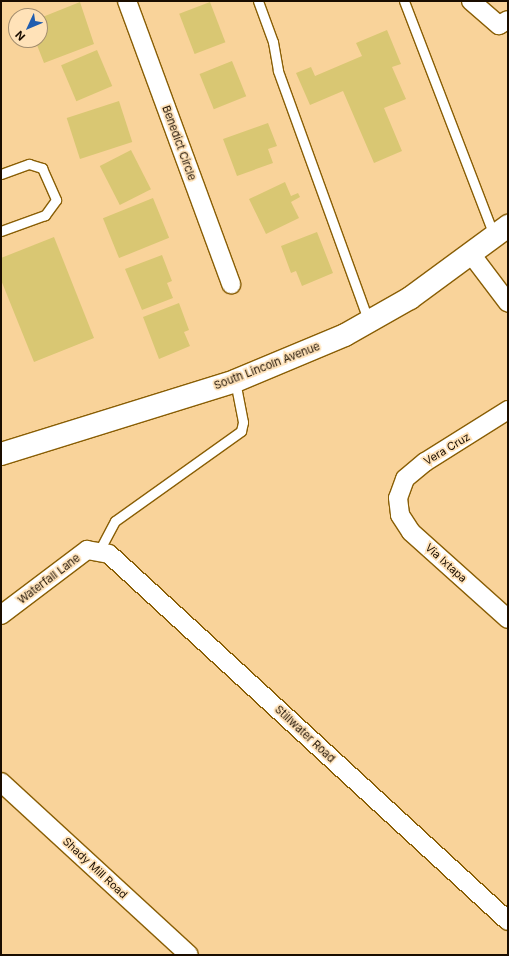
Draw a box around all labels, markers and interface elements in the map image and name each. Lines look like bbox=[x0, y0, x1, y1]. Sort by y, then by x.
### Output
north arrow bbox=[8, 8, 48, 48]
text: N bbox=[12, 28, 28, 44]
street label: Benedict Circle bbox=[159, 104, 199, 182]
street label: South Lincoln Avenue bbox=[212, 340, 322, 392]
street label: Vera Cruz bbox=[421, 430, 473, 468]
street label: Via Ixtapa bbox=[422, 541, 470, 585]
street label: Waterfall Lane bbox=[15, 551, 83, 607]
street label: Stillwater Road bbox=[272, 703, 338, 765]
street label: Shady Mill Road bbox=[60, 835, 130, 901]

